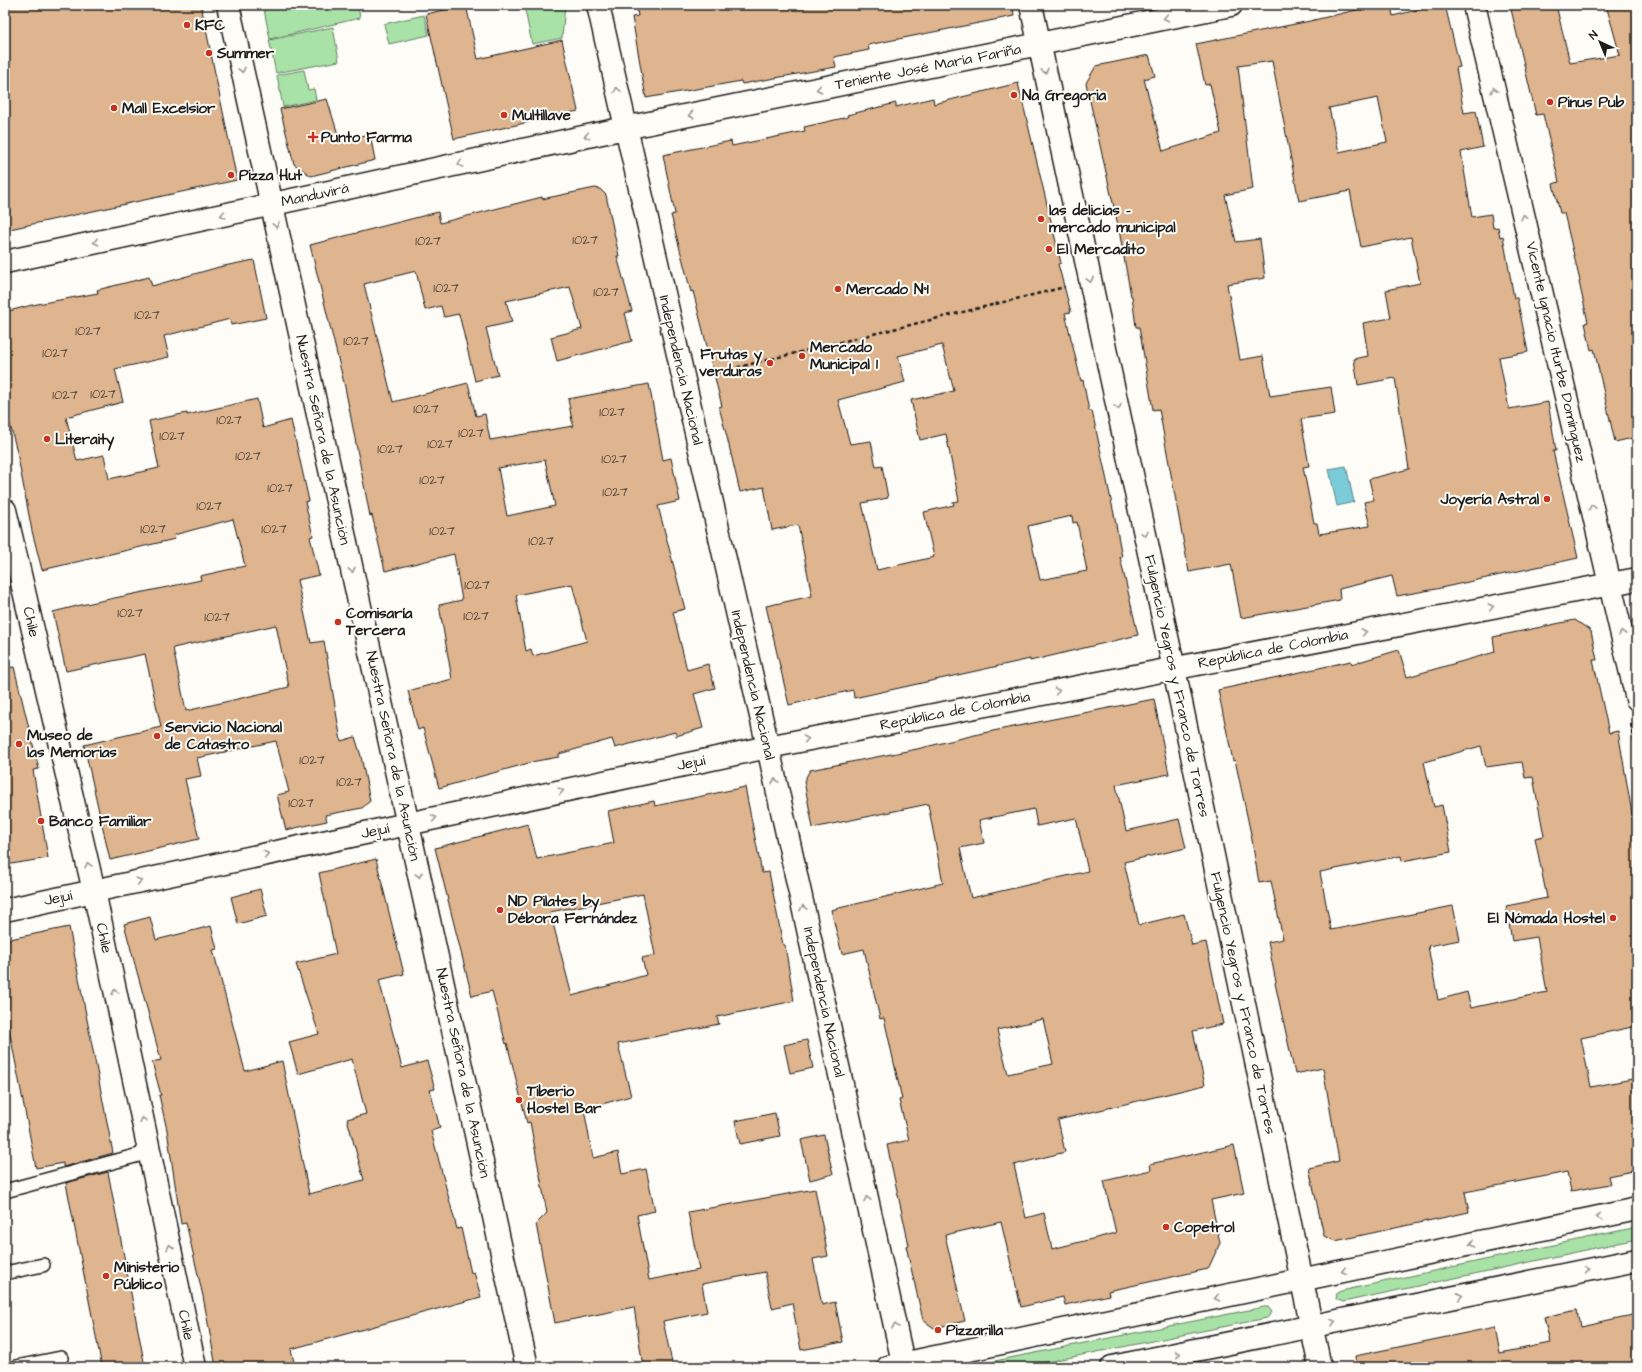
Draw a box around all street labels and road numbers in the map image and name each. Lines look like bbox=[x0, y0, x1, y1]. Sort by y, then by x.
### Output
street label: Teniente José María Fariña bbox=[833, 39, 1023, 95]
street label: Manduvirá bbox=[279, 178, 351, 212]
street label: Vicente Ignacio Iturbe Domínguez bbox=[1519, 240, 1592, 465]
street label: Independencia Nacional bbox=[654, 293, 708, 447]
street label: Nuestra Señora de la Asunción bbox=[290, 333, 356, 547]
street label: Fulgencio Yegros y Franco de Torres bbox=[1138, 553, 1215, 820]
street label: Chile bbox=[17, 605, 45, 639]
street label: Independencia Nacional bbox=[726, 608, 780, 762]
street label: República de Colombia bbox=[1196, 624, 1350, 674]
street label: Nuestra Señora de la Asunción bbox=[360, 649, 426, 863]
street label: República de Colombia bbox=[878, 686, 1032, 736]
street label: Jejuí bbox=[675, 750, 708, 776]
street label: Jejuí bbox=[359, 818, 392, 844]
street label: Fulgencio Yegros y Franco de Torres bbox=[1204, 870, 1281, 1137]
street label: Jejuí bbox=[42, 885, 75, 911]
street label: Chile bbox=[91, 921, 117, 955]
street label: Independencia Nacional bbox=[798, 925, 850, 1079]
street label: Nuestra Señora de la Asunción bbox=[430, 966, 496, 1180]
street label: Chile bbox=[173, 1308, 199, 1342]

